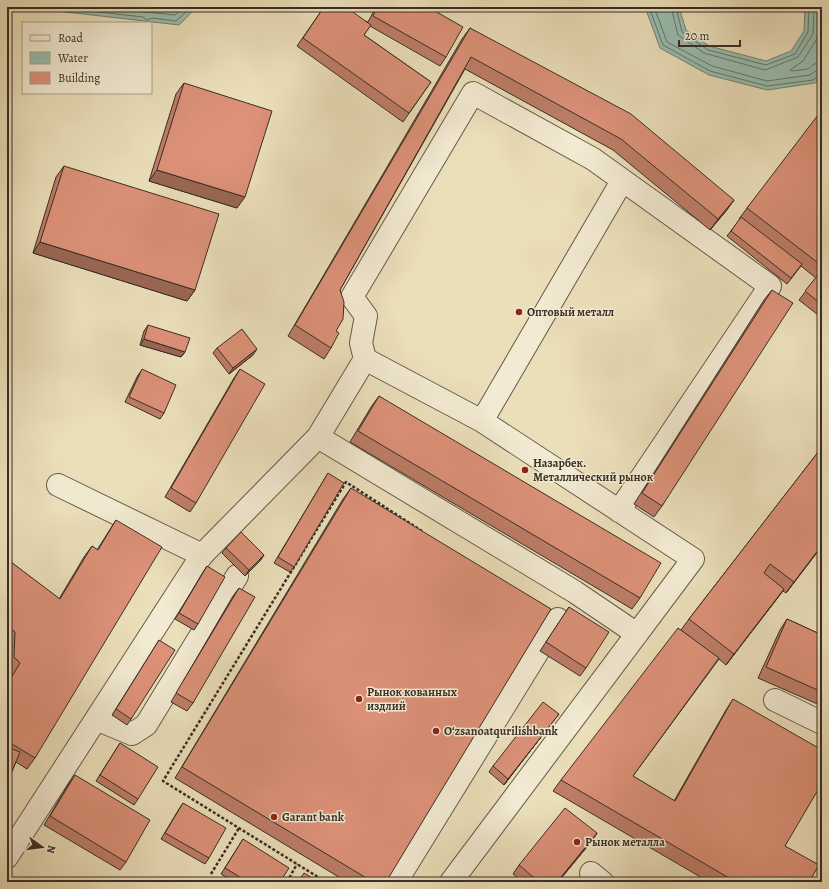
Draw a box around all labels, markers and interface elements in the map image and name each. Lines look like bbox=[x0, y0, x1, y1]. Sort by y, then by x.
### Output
legend bbox=[22, 22, 152, 94]
scale bar bbox=[679, 22, 740, 48]
text: 20 m bbox=[685, 28, 709, 44]
text: Road bbox=[58, 30, 84, 46]
text: Water bbox=[57, 50, 88, 66]
text: Building bbox=[58, 70, 100, 86]
place label: Оптовый металл bbox=[527, 304, 614, 320]
marker: Оптовый металл bbox=[514, 307, 524, 317]
place label: Назарбек. Металлический рынок bbox=[533, 455, 654, 485]
marker: Назарбек. Металлический рынок bbox=[520, 465, 530, 475]
place label: Рынок кованных издлий bbox=[367, 684, 458, 714]
marker: Рынок кованных издлий bbox=[354, 694, 364, 704]
place label: Oʻzsanoatqurilishbank bbox=[444, 723, 559, 739]
marker: Oʻzsanoatqurilishbank bbox=[431, 726, 441, 736]
place label: Garant bank bbox=[282, 809, 345, 825]
marker: Garant bank bbox=[269, 812, 279, 822]
north arrow bbox=[22, 827, 62, 867]
place label: Рынок металла bbox=[585, 834, 665, 850]
marker: Рынок металла bbox=[572, 837, 582, 847]
text: N bbox=[43, 844, 59, 855]

